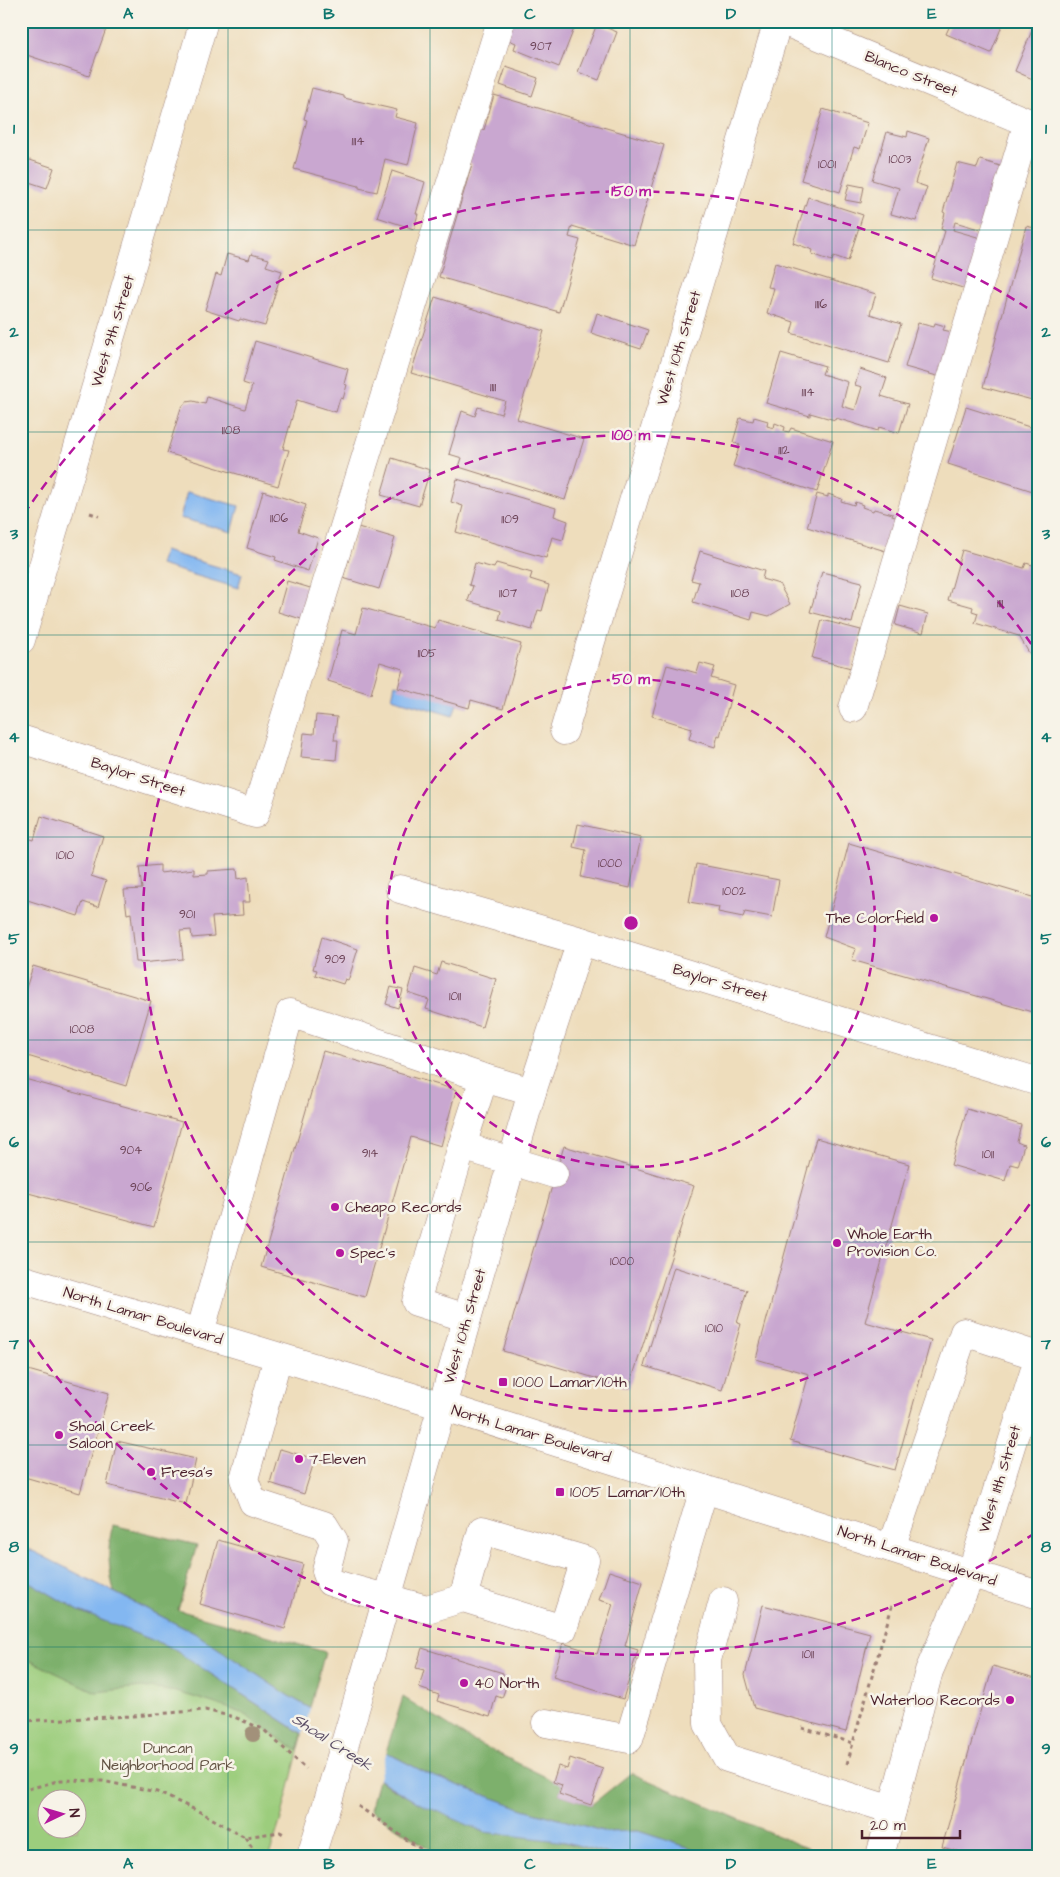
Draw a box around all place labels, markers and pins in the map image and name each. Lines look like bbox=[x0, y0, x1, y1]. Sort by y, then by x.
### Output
place label: The Colorfield bbox=[826, 908, 924, 929]
marker: The Colorfield bbox=[928, 912, 940, 924]
centre of rings bbox=[622, 914, 640, 932]
place label: Cheapo Records bbox=[345, 1197, 462, 1218]
marker: Cheapo Records bbox=[329, 1201, 341, 1213]
place label: Whole Earth Provision Co. bbox=[847, 1224, 936, 1262]
marker: Whole Earth Provision Co. bbox=[831, 1237, 843, 1249]
place label: Spec's bbox=[350, 1243, 396, 1264]
marker: Spec's bbox=[334, 1247, 346, 1259]
place label: 1000 Lamar/10th bbox=[513, 1372, 627, 1393]
marker: 1000 Lamar/10th bbox=[497, 1376, 509, 1388]
place label: Shoal Creek Saloon bbox=[69, 1416, 155, 1454]
marker: Shoal Creek Saloon bbox=[53, 1429, 65, 1441]
place label: 7-Eleven bbox=[309, 1449, 366, 1470]
marker: 7-Eleven bbox=[293, 1453, 305, 1465]
place label: Fresa's bbox=[161, 1462, 213, 1483]
marker: Fresa's bbox=[145, 1466, 157, 1478]
place label: 1005 Lamar/10th bbox=[570, 1482, 685, 1503]
marker: 1005 Lamar/10th bbox=[554, 1486, 566, 1498]
place label: 40 North bbox=[474, 1673, 540, 1694]
marker: 40 North bbox=[458, 1677, 470, 1689]
place label: Waterloo Records bbox=[870, 1690, 1000, 1711]
marker: Waterloo Records bbox=[1004, 1694, 1016, 1706]

